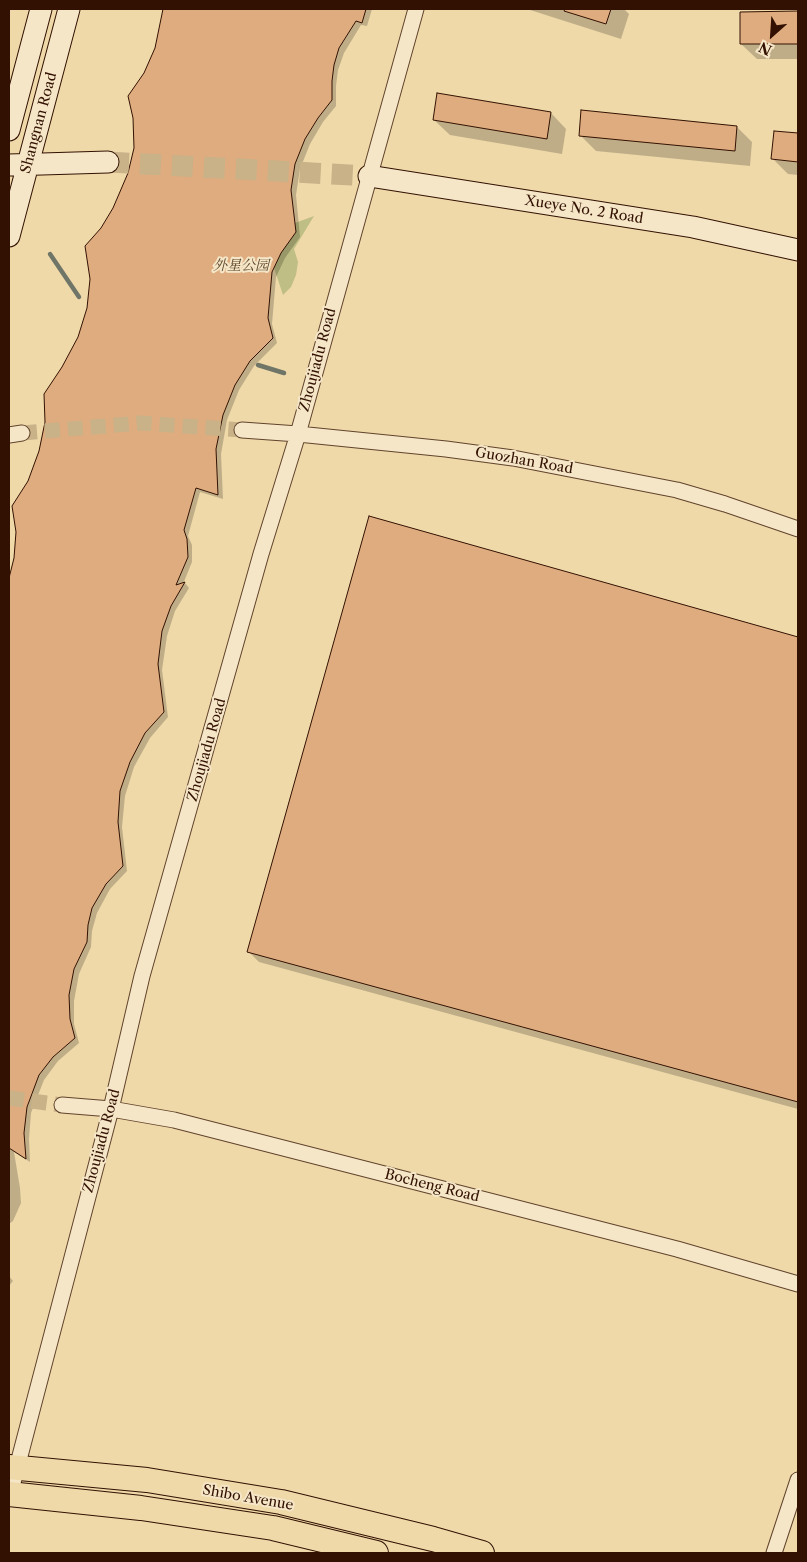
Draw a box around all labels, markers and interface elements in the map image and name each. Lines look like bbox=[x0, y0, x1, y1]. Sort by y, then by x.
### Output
north arrow bbox=[747, 10, 797, 60]
text: N bbox=[756, 38, 775, 59]
street label: Shangnan Road bbox=[17, 71, 61, 175]
street label: Xueye No. 2 Road bbox=[524, 192, 644, 228]
park label: 外星公园 bbox=[213, 258, 269, 274]
street label: Zhoujiadu Road bbox=[296, 306, 340, 414]
street label: Guozhan Road bbox=[474, 444, 574, 478]
street label: Zhoujiadu Road bbox=[184, 696, 230, 804]
street label: Zhoujiadu Road bbox=[80, 1087, 124, 1195]
street label: Bocheng Road bbox=[383, 1166, 481, 1206]
street label: Shibo Avenue bbox=[201, 1482, 295, 1514]

